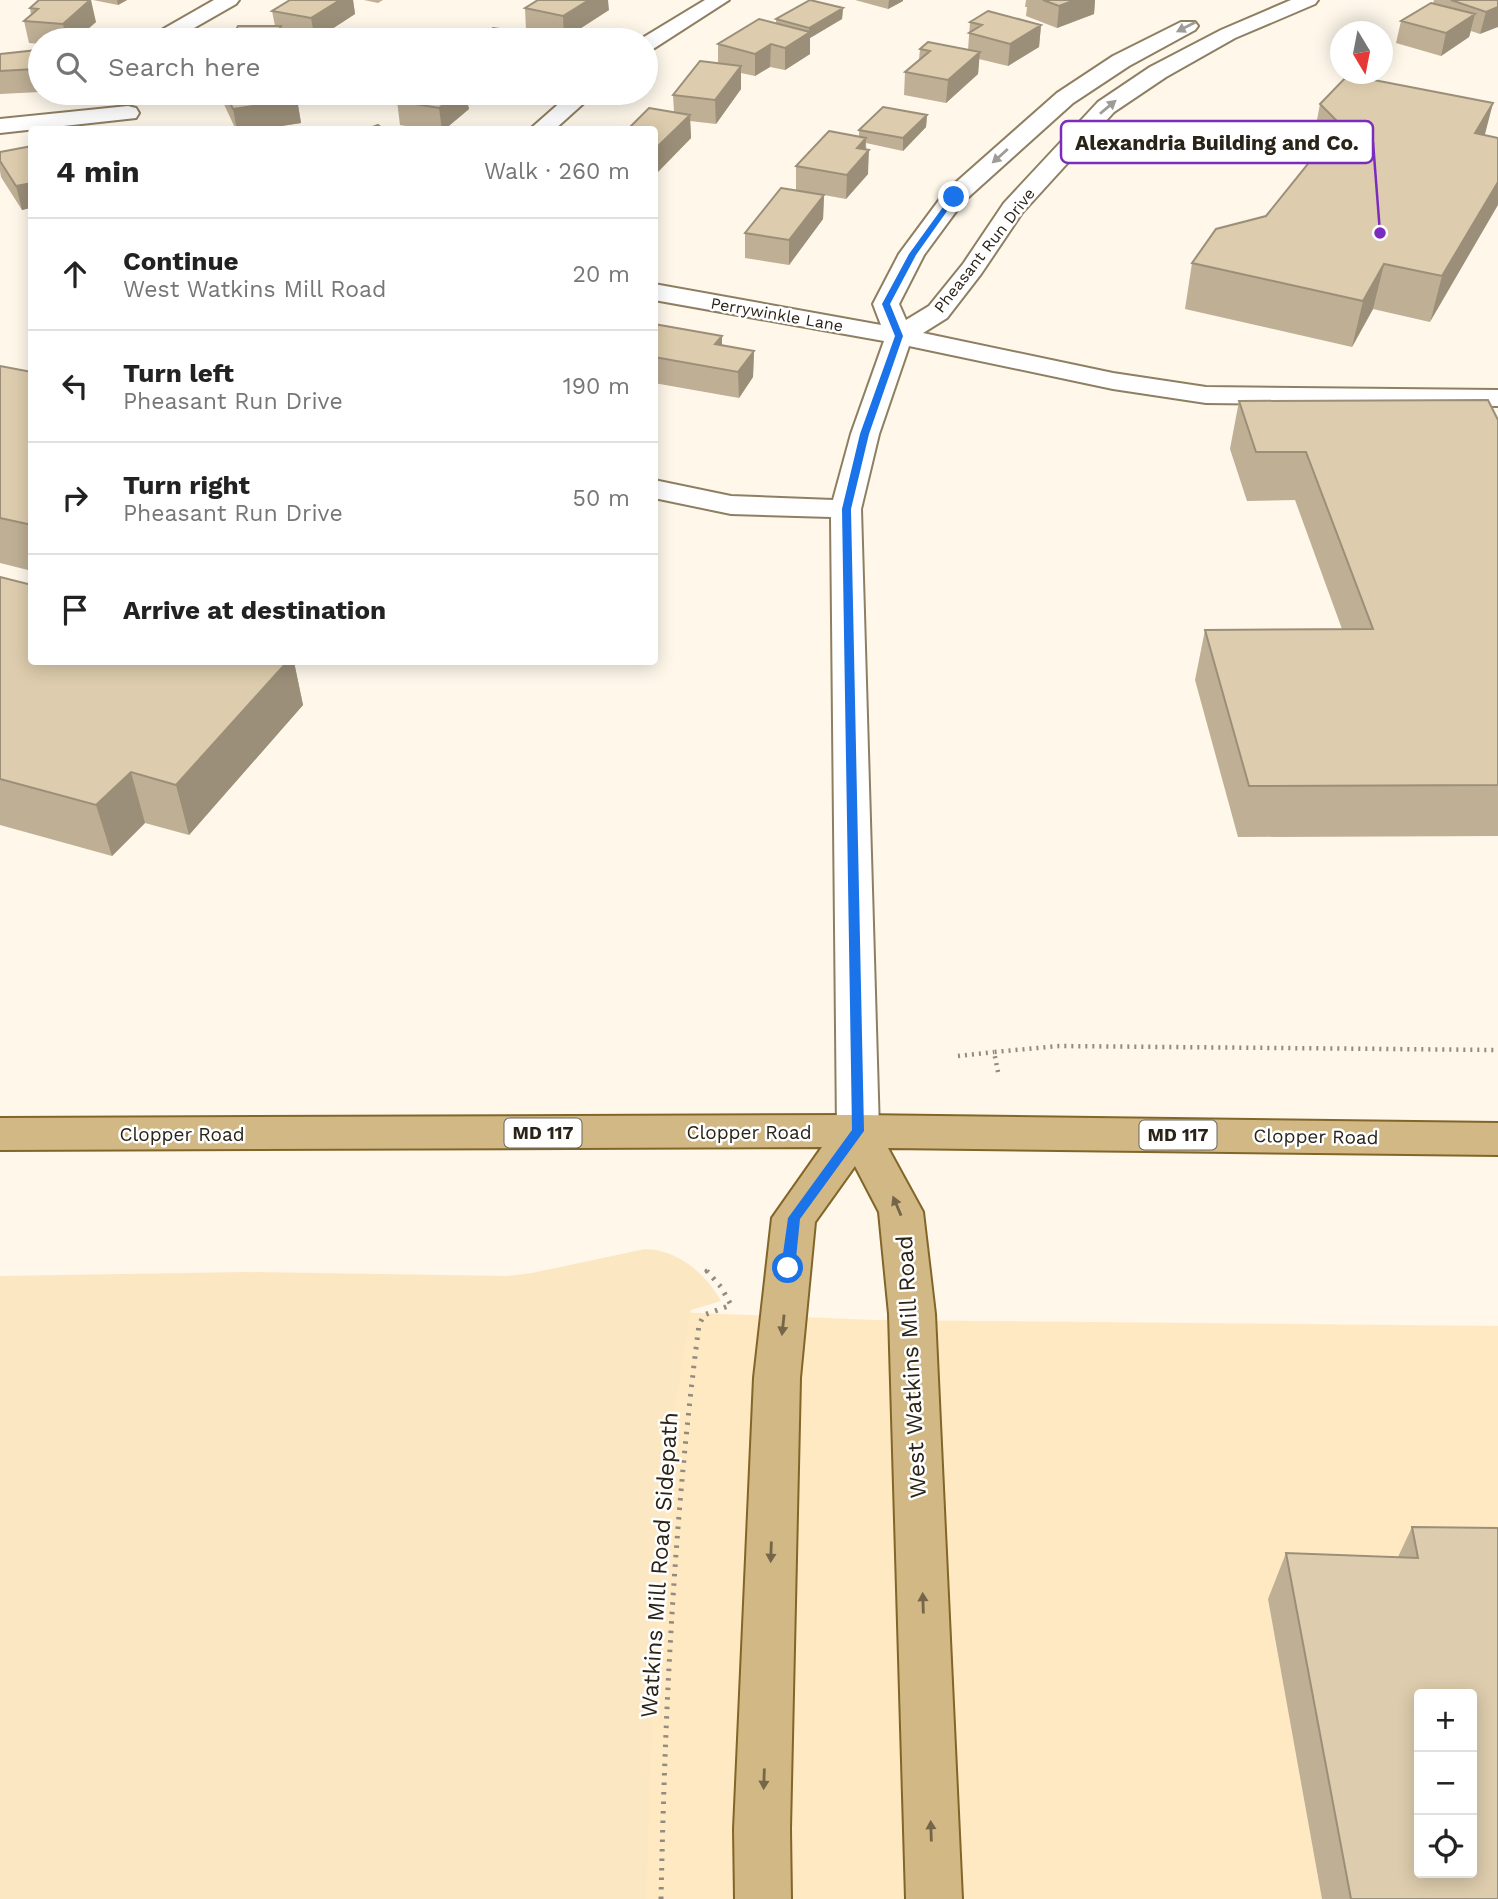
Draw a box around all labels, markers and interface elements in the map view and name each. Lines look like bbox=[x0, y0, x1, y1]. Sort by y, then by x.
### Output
north arrow bbox=[1330, 21, 1393, 84]
one-way arrow bbox=[1176, 22, 1196, 33]
search box bbox=[28, 28, 658, 105]
icon: search bbox=[52, 48, 90, 86]
text: Search here bbox=[108, 52, 260, 82]
one-way arrow bbox=[1099, 99, 1117, 115]
callout: Alexandria Building and Co. bbox=[1061, 121, 1373, 163]
text: Alexandria Building and Co. bbox=[1075, 130, 1359, 155]
one-way arrow bbox=[991, 148, 1009, 164]
text: 4 min bbox=[56, 154, 140, 189]
text: Walk · 260 m bbox=[484, 158, 630, 185]
route end bbox=[938, 181, 969, 212]
street label: Pheasant Run Drive bbox=[930, 184, 1039, 316]
text: Continue bbox=[123, 246, 239, 276]
icon: ahead bbox=[56, 255, 94, 293]
text: 20 m bbox=[573, 261, 630, 288]
text: West Watkins Mill Road bbox=[123, 276, 386, 303]
street label: Perrywinkle Lane bbox=[709, 293, 845, 335]
text: Turn left bbox=[123, 358, 234, 388]
icon: left bbox=[56, 367, 94, 405]
text: 190 m bbox=[563, 373, 630, 400]
text: Pheasant Run Drive bbox=[123, 388, 343, 415]
text: Turn right bbox=[123, 470, 250, 500]
icon: right bbox=[56, 479, 94, 517]
text: 50 m bbox=[573, 485, 630, 512]
text: Pheasant Run Drive bbox=[123, 500, 343, 527]
icon: arrive bbox=[56, 591, 94, 629]
text: Arrive at destination bbox=[123, 595, 386, 625]
road number: MD 117 bbox=[504, 1118, 582, 1148]
road number: MD 117 bbox=[1140, 1120, 1216, 1150]
street label: Clopper Road bbox=[686, 1121, 812, 1144]
street label: Clopper Road bbox=[119, 1123, 245, 1146]
street label: Clopper Road bbox=[1253, 1124, 1379, 1149]
one-way arrow bbox=[891, 1196, 903, 1216]
street label: West Watkins Mill Road bbox=[891, 1235, 932, 1499]
route start bbox=[772, 1252, 803, 1283]
one-way arrow bbox=[777, 1314, 788, 1336]
street label: Watkins Mill Road Sidepath bbox=[635, 1411, 684, 1719]
one-way arrow bbox=[766, 1541, 777, 1563]
one-way arrow bbox=[917, 1592, 928, 1614]
map controls bbox=[1414, 1689, 1477, 1878]
button: + bbox=[1414, 1689, 1477, 1752]
button: − bbox=[1414, 1752, 1477, 1815]
one-way arrow bbox=[758, 1768, 769, 1790]
button: locate bbox=[1414, 1815, 1477, 1878]
one-way arrow bbox=[926, 1820, 937, 1842]

